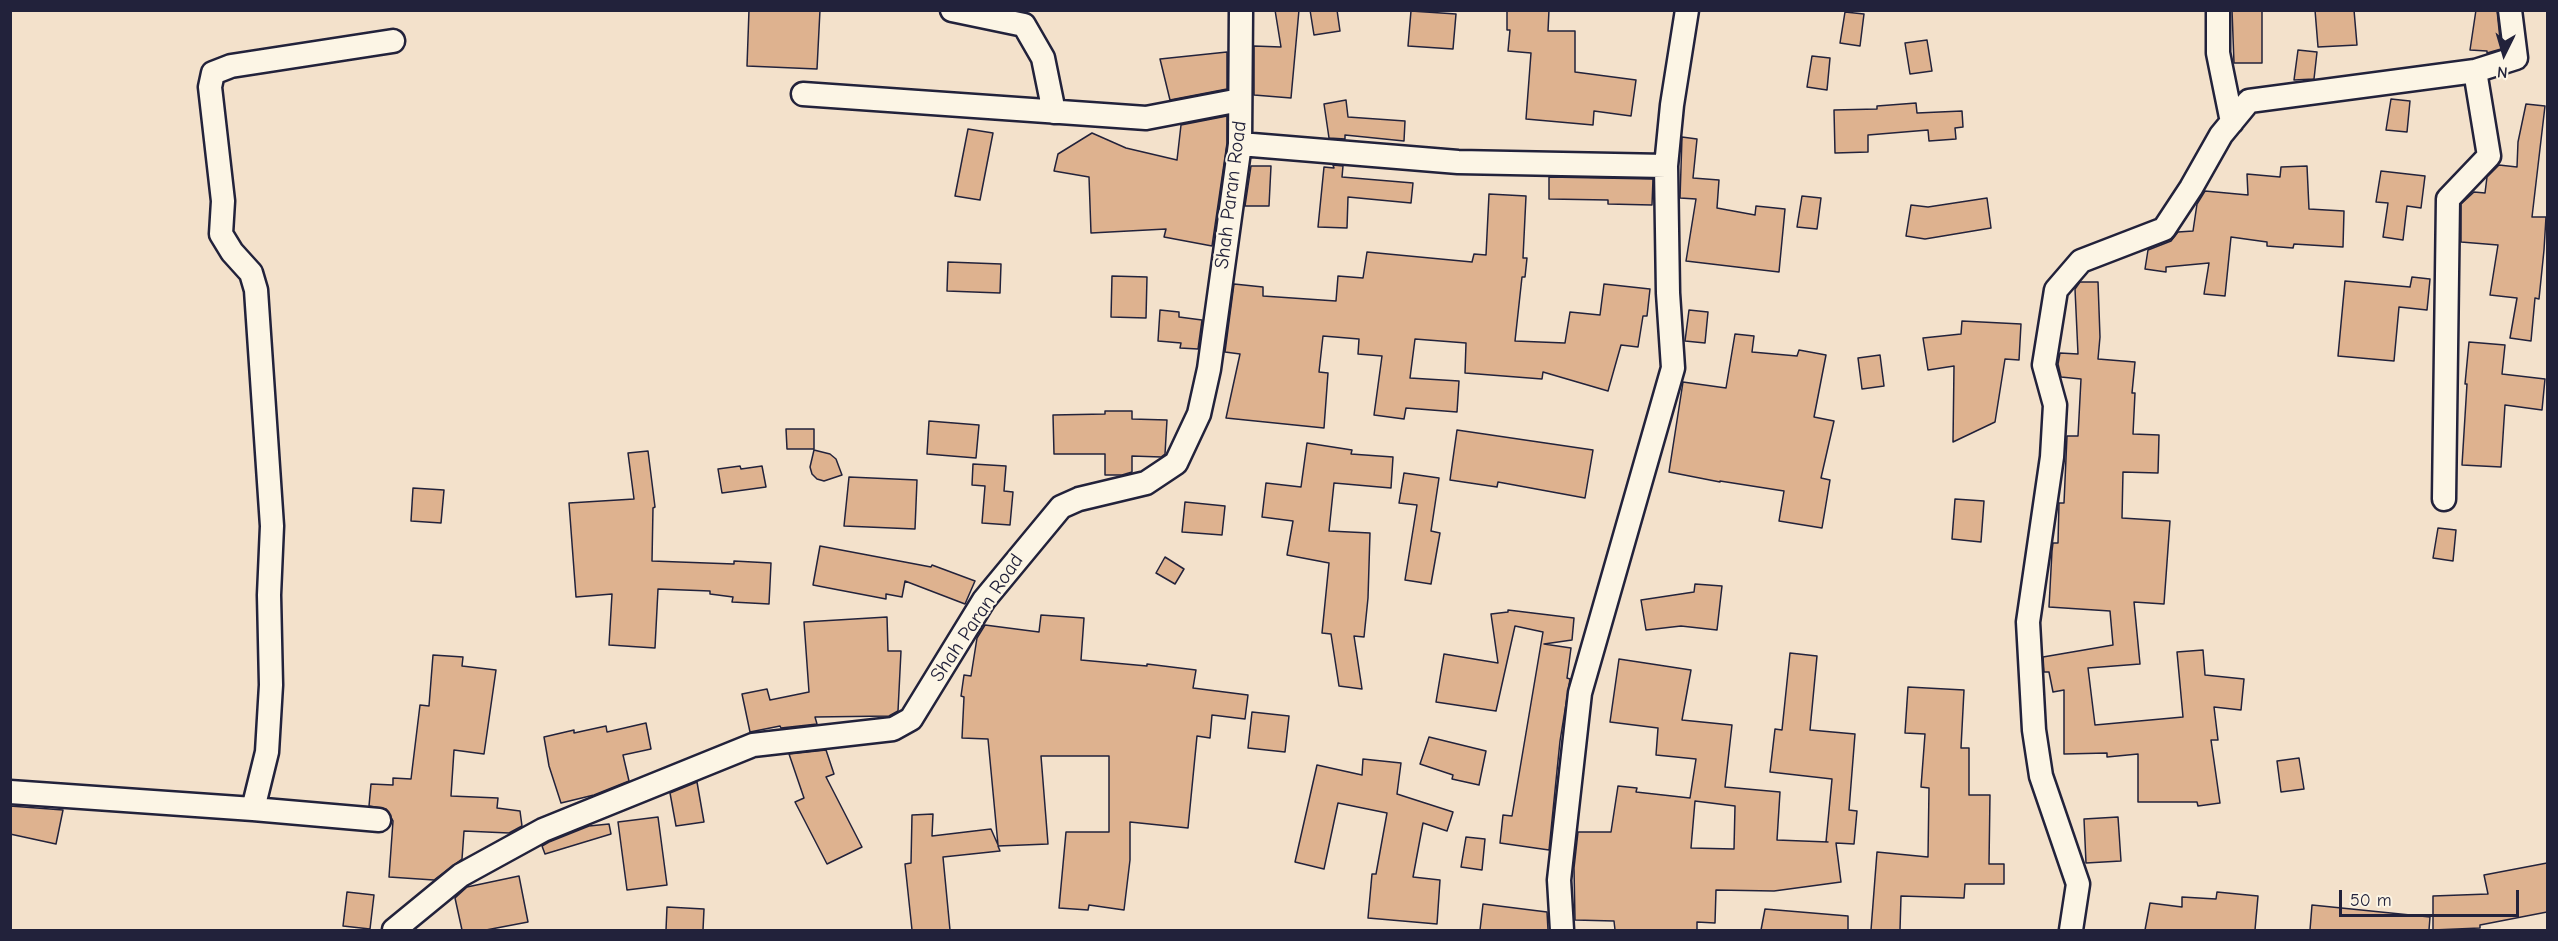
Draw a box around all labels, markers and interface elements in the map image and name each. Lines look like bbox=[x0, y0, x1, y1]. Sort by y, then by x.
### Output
north arrow bbox=[2474, 24, 2534, 84]
text: N bbox=[2496, 63, 2508, 81]
street label: Shah Paran Road bbox=[1210, 120, 1252, 270]
street label: Shah Paran Road bbox=[925, 550, 1029, 686]
scale bar bbox=[2342, 878, 2522, 916]
text: 50 m bbox=[2350, 890, 2392, 911]

